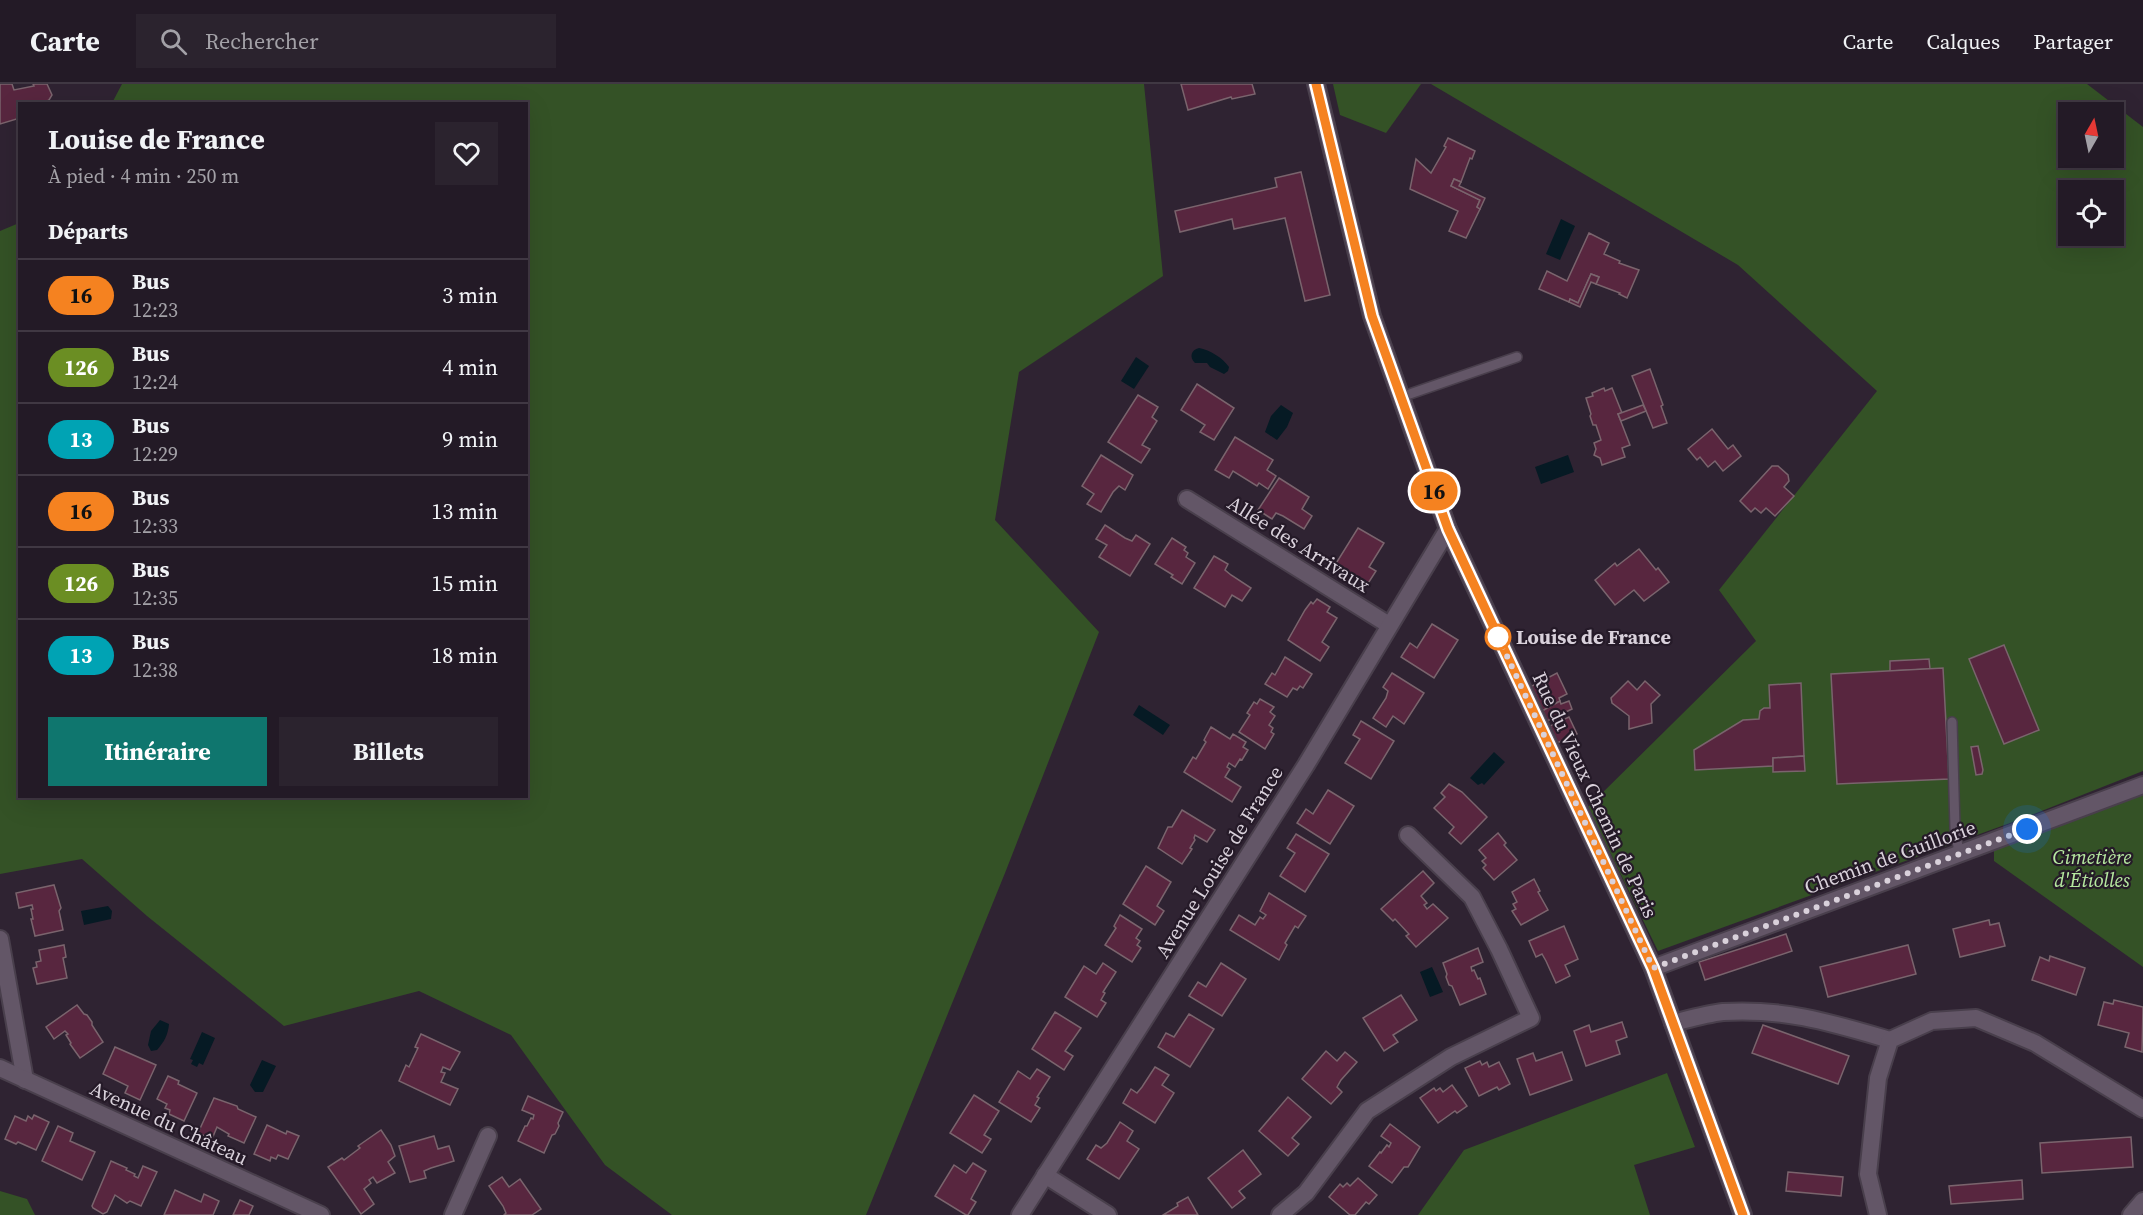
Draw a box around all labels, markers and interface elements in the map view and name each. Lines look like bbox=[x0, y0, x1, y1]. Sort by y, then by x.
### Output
search box bbox=[136, 14, 556, 68]
text: Carte bbox=[30, 22, 100, 60]
icon: search bbox=[157, 25, 190, 58]
text: Rechercher bbox=[205, 26, 319, 56]
text: Carte bbox=[1843, 27, 1893, 56]
text: Calques bbox=[1926, 27, 2000, 56]
text: Partager bbox=[2033, 27, 2113, 56]
north arrow bbox=[2058, 102, 2124, 168]
map controls bbox=[2058, 102, 2124, 246]
text: Louise de France bbox=[48, 120, 265, 158]
button: heart bbox=[435, 122, 498, 185]
text: À pied · 4 min · 250 m bbox=[48, 162, 239, 190]
button: locate bbox=[2058, 180, 2124, 246]
text: Départs bbox=[48, 216, 128, 246]
text: Bus bbox=[132, 266, 169, 296]
text: 3 min bbox=[442, 280, 498, 310]
text: 16 bbox=[70, 281, 92, 310]
text: 12:23 bbox=[132, 296, 178, 324]
text: Bus bbox=[132, 338, 169, 368]
text: 4 min bbox=[442, 352, 498, 382]
text: 126 bbox=[64, 353, 98, 382]
text: 12:24 bbox=[132, 368, 178, 396]
text: Bus bbox=[132, 410, 169, 440]
text: 9 min bbox=[442, 424, 498, 454]
text: 13 bbox=[70, 425, 92, 454]
text: 12:29 bbox=[132, 440, 178, 468]
line badge: 16 bbox=[1407, 472, 1461, 510]
text: 16 bbox=[1423, 477, 1445, 506]
text: Bus bbox=[132, 482, 169, 512]
street label: Allée des Arrivaux bbox=[1222, 489, 1376, 599]
text: 13 min bbox=[431, 496, 498, 526]
text: 16 bbox=[70, 497, 92, 526]
text: 12:33 bbox=[132, 512, 178, 540]
text: Bus bbox=[132, 554, 169, 584]
text: 15 min bbox=[431, 568, 498, 598]
text: 126 bbox=[64, 569, 98, 598]
text: 12:35 bbox=[132, 584, 178, 612]
place label: Louise de France bbox=[1516, 623, 1671, 651]
marker: Louise de France bbox=[1485, 624, 1511, 650]
text: Bus bbox=[132, 626, 169, 656]
text: 18 min bbox=[431, 640, 498, 670]
text: 13 bbox=[70, 641, 92, 670]
text: 12:38 bbox=[132, 656, 178, 684]
street label: Rue du Vieux Chemin de Paris bbox=[1526, 667, 1664, 923]
button: Itinéraire bbox=[48, 717, 267, 786]
button: Billets bbox=[279, 717, 498, 786]
street label: Avenue Louise de France bbox=[1148, 760, 1290, 964]
street label: Chemin de Guillorie bbox=[1800, 813, 1980, 901]
your location bbox=[2012, 814, 2042, 844]
park label: Cimetière d'Étiolles bbox=[2053, 843, 2131, 894]
street label: Avenue du Château bbox=[86, 1074, 252, 1172]

